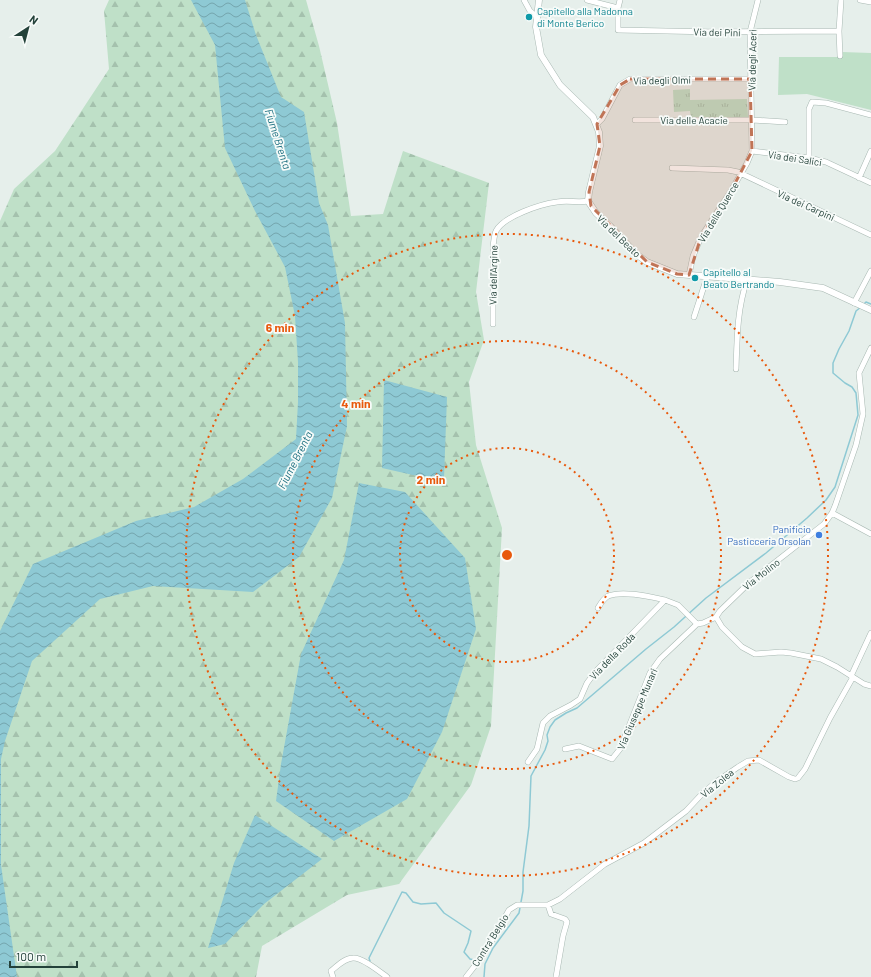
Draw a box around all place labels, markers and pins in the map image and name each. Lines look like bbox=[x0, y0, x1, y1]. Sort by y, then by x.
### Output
place label: Capitello alla Madonna di Monte Berico bbox=[537, 5, 633, 29]
marker: Capitello alla Madonna di Monte Berico bbox=[524, 12, 534, 22]
place label: Capitello al Beato Bertrando bbox=[703, 266, 775, 290]
marker: Capitello al Beato Bertrando bbox=[690, 273, 700, 283]
place label: Panificio Pasticceria Orsolan bbox=[727, 523, 811, 547]
marker: Panificio Pasticceria Orsolan bbox=[814, 530, 824, 540]
centre of rings bbox=[500, 548, 514, 562]

